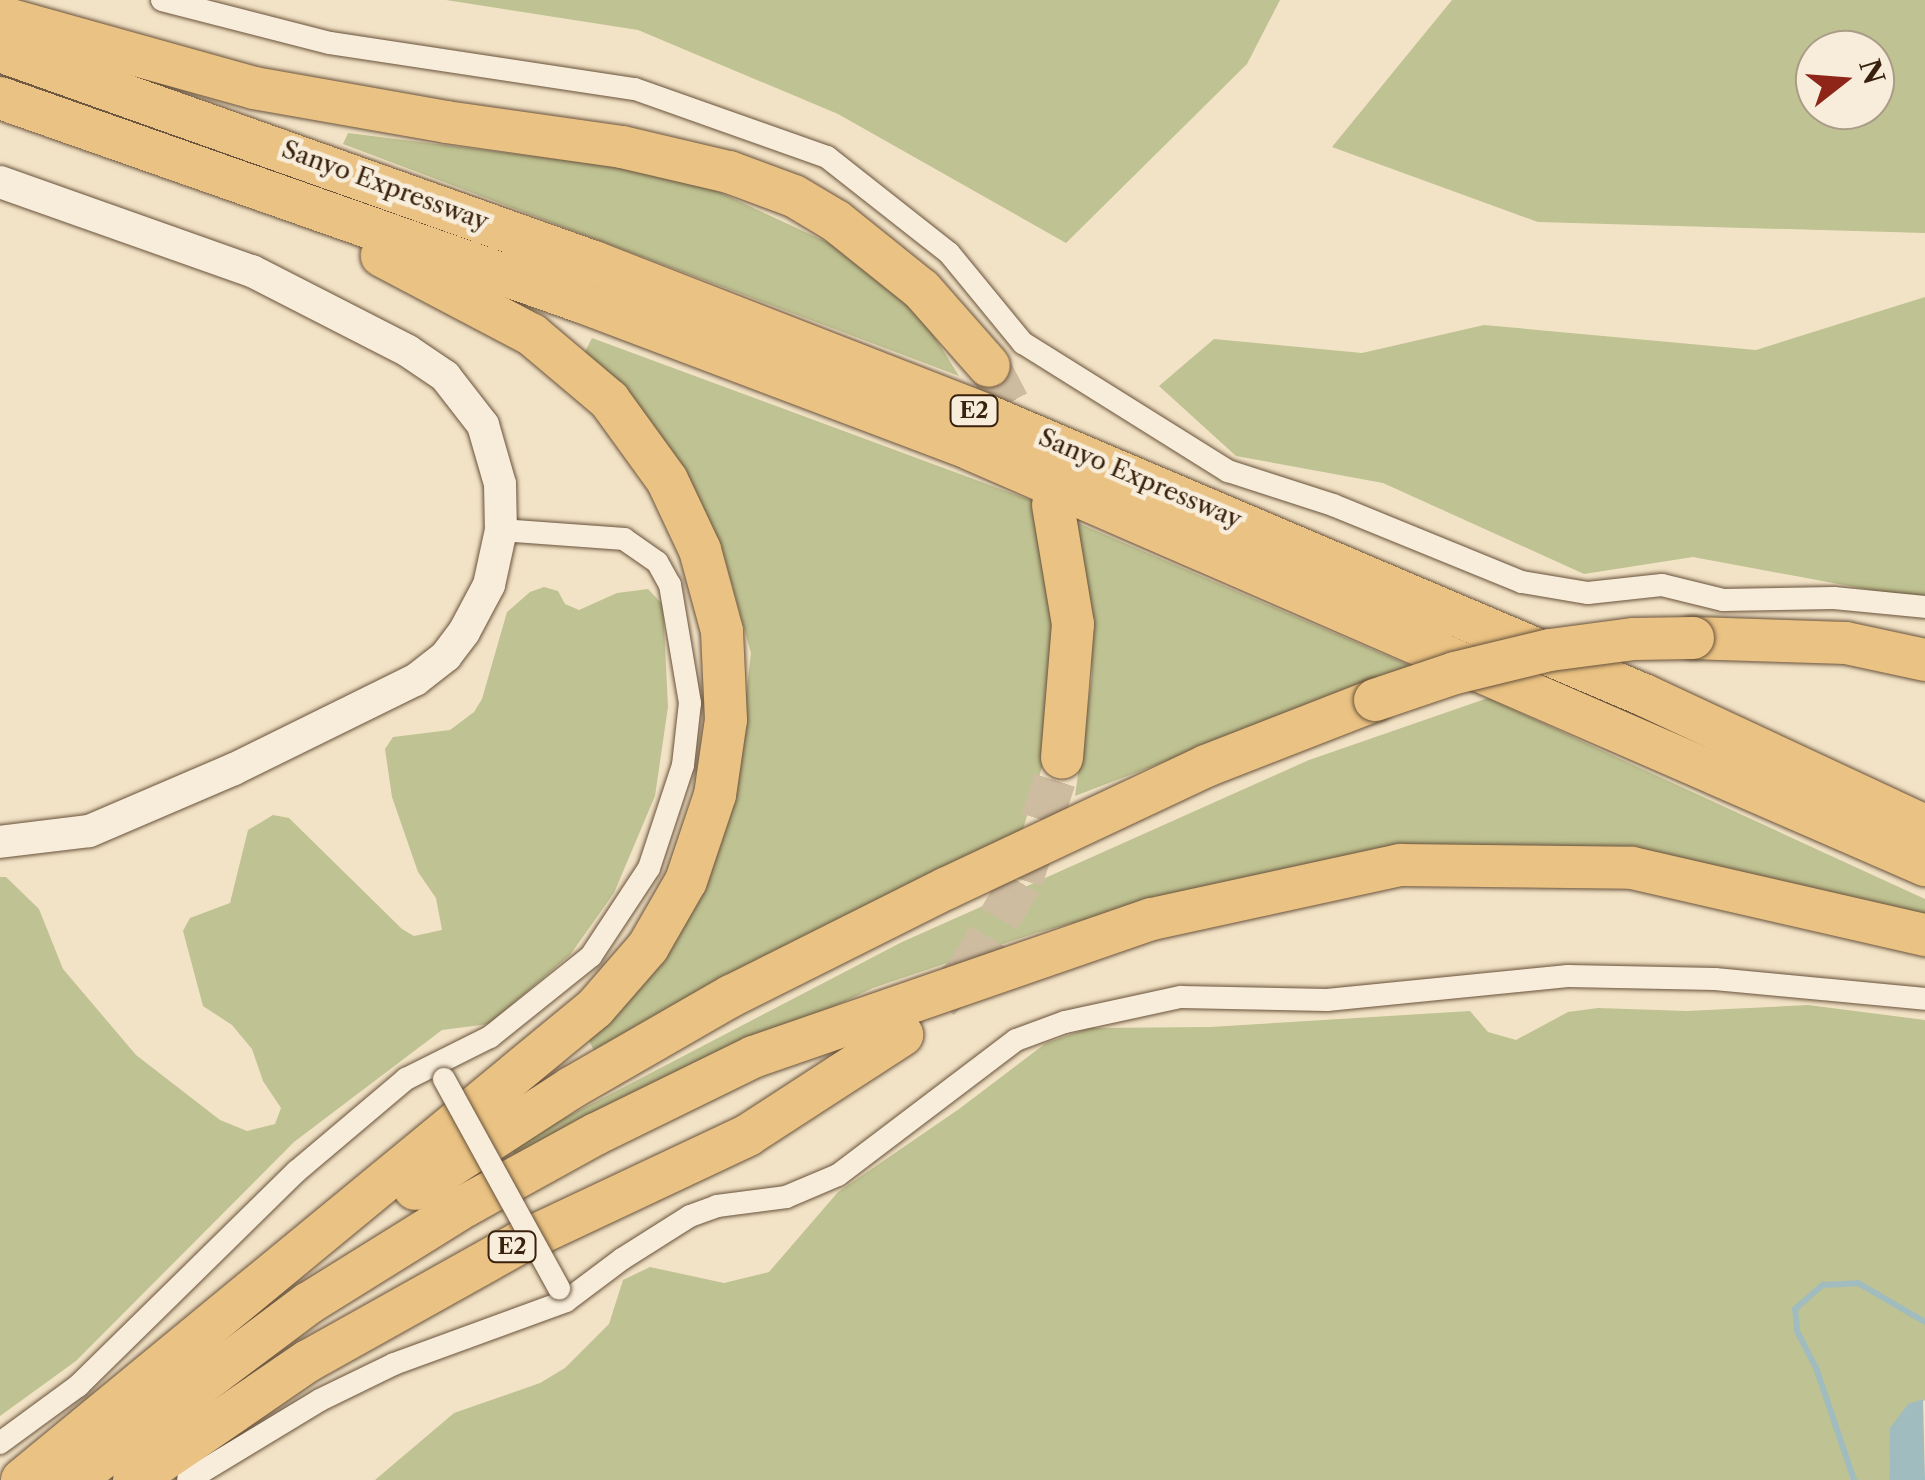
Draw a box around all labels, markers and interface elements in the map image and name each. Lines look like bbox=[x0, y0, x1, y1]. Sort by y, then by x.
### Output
north arrow bbox=[1795, 30, 1895, 130]
text: N bbox=[1852, 55, 1892, 88]
street label: Sanyo Expressway bbox=[278, 135, 492, 237]
road number: E2 bbox=[949, 394, 999, 428]
street label: Sanyo Expressway bbox=[1034, 423, 1246, 535]
road number: E2 bbox=[487, 1230, 537, 1264]

